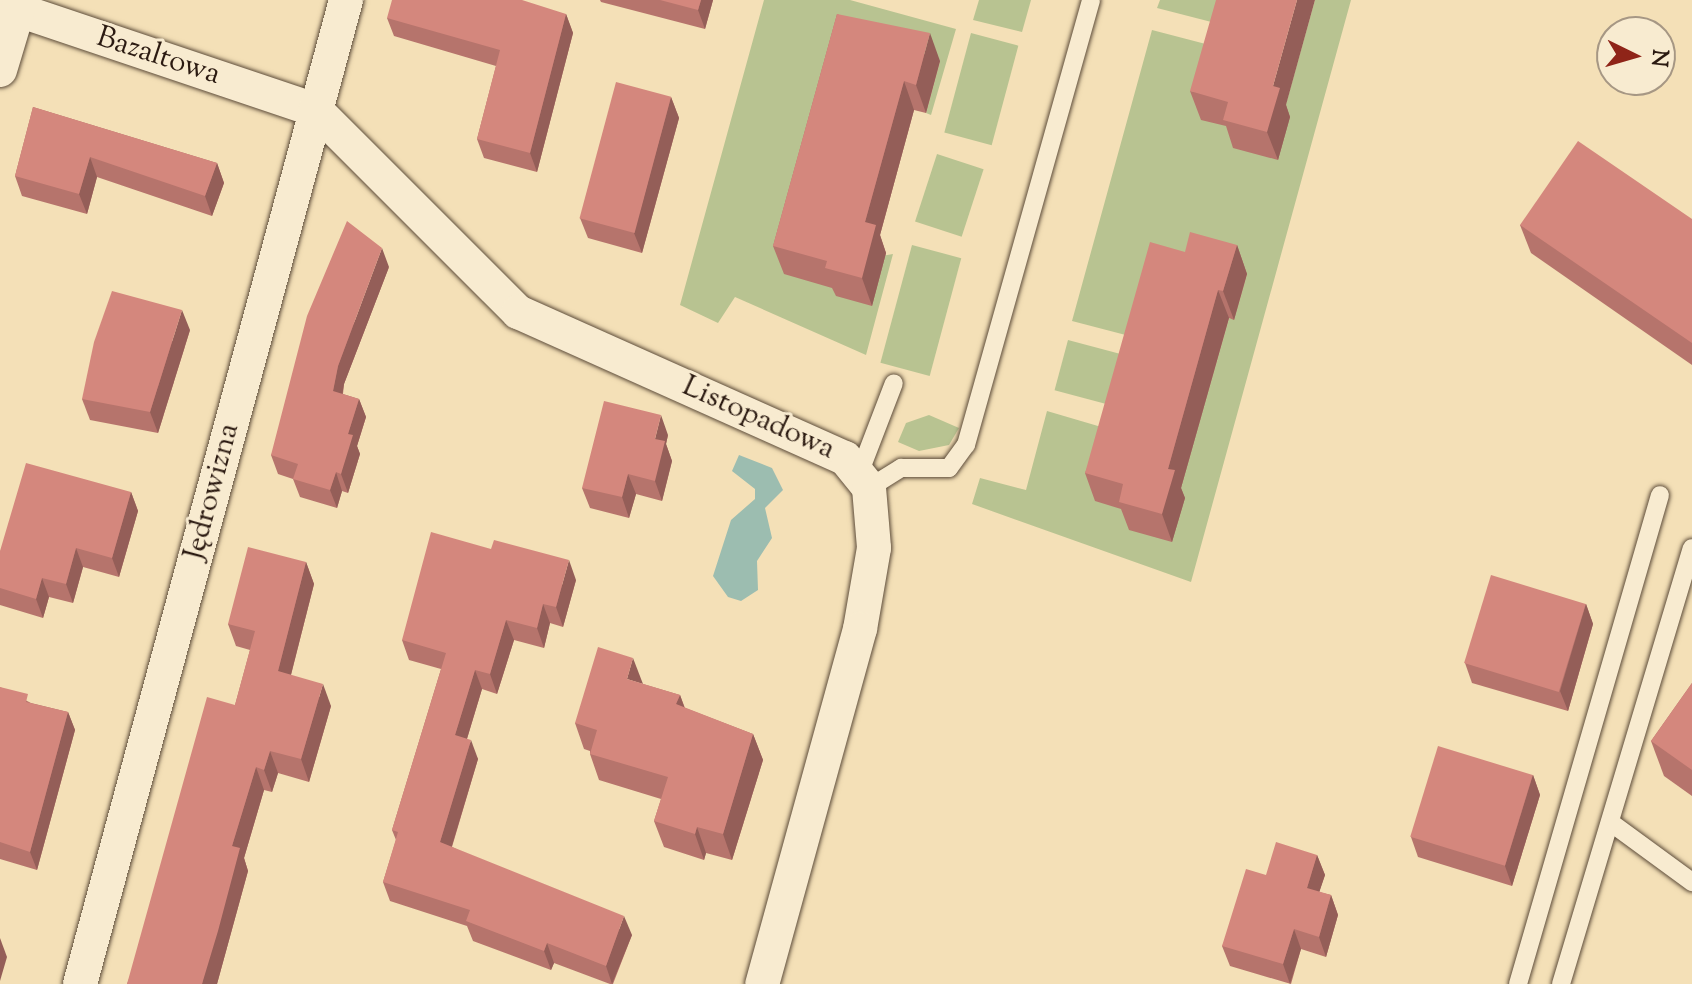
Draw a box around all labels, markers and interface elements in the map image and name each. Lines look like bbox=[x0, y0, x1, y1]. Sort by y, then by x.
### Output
north arrow bbox=[1596, 16, 1676, 96]
street label: Bazaltowa bbox=[92, 20, 224, 94]
text: N bbox=[1641, 48, 1675, 68]
street label: Listopadowa bbox=[676, 369, 840, 469]
street label: Jędrowizna bbox=[177, 420, 249, 564]

